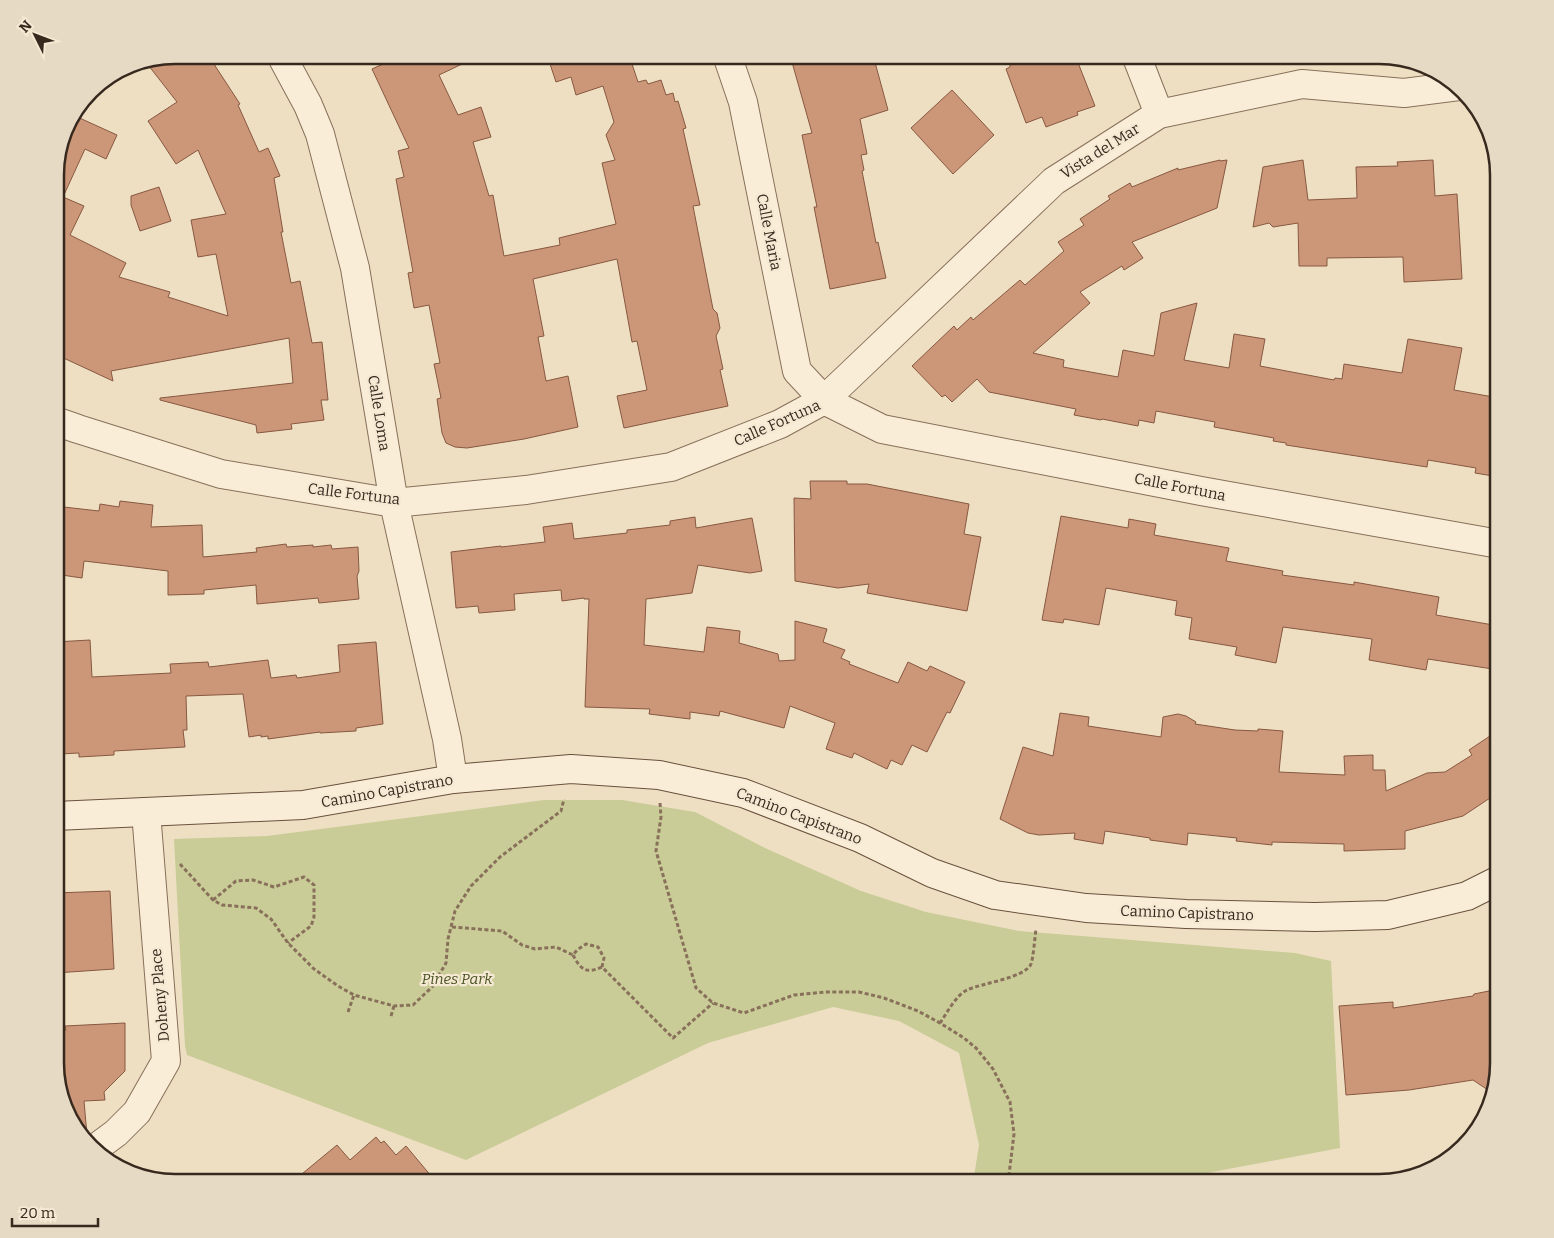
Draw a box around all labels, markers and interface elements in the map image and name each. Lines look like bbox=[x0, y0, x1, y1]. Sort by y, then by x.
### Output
north arrow bbox=[10, 10, 60, 60]
text: N bbox=[16, 17, 36, 36]
street label: Vista del Mar bbox=[1057, 119, 1143, 183]
street label: Calle Maria bbox=[753, 192, 785, 272]
street label: Calle Loma bbox=[364, 374, 394, 452]
street label: Calle Fortuna bbox=[731, 396, 823, 450]
street label: Calle Fortuna bbox=[1133, 469, 1227, 505]
street label: Calle Fortuna bbox=[307, 479, 401, 509]
street label: Camino Capistrano bbox=[320, 771, 454, 811]
street label: Camino Capistrano bbox=[733, 784, 865, 848]
street label: Camino Capistrano bbox=[1120, 902, 1254, 924]
street label: Doheny Place bbox=[147, 948, 173, 1042]
park label: Pines Park bbox=[422, 970, 493, 988]
scale bar bbox=[12, 1196, 99, 1228]
text: 20 m bbox=[20, 1204, 56, 1222]

